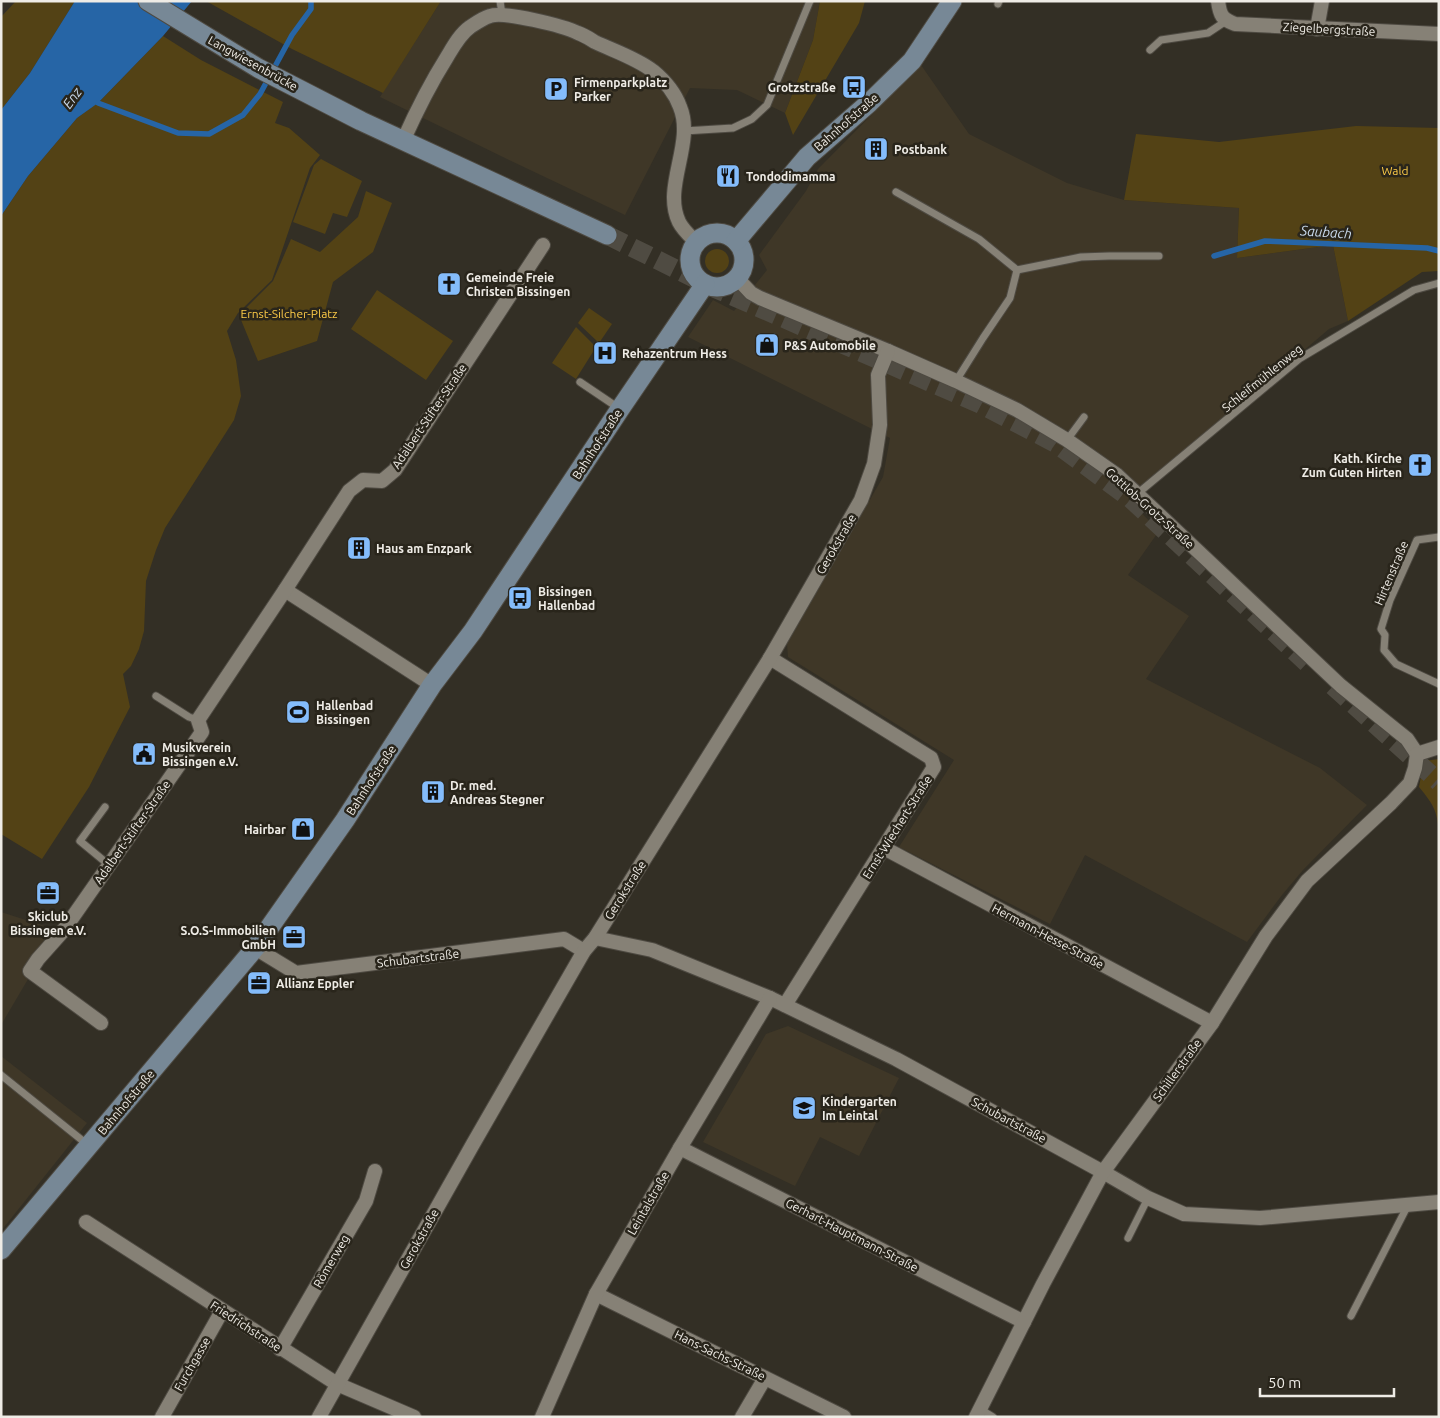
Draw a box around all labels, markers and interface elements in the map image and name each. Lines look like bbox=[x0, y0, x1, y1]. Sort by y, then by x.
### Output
street label: Ziegelbergstraße bbox=[1282, 20, 1376, 38]
street label: Langwiesenbrücke bbox=[206, 33, 300, 93]
bus stop icon: Grotzstraße bbox=[841, 74, 867, 100]
parking icon: Firmenparkplatz Parker bbox=[543, 76, 569, 102]
place label: Firmenparkplatz Parker bbox=[574, 76, 667, 103]
place label: Grotzstraße bbox=[768, 81, 836, 94]
water label: Enz bbox=[59, 84, 85, 111]
street label: Bahnhofstraße bbox=[811, 91, 881, 153]
building icon: Postbank bbox=[863, 136, 889, 162]
place label: Postbank bbox=[894, 143, 947, 156]
restaurant icon: Tondodimamma bbox=[715, 163, 741, 189]
park label: Wald bbox=[1381, 164, 1409, 177]
place label: Tondodimamma bbox=[746, 170, 836, 183]
water label: Saubach bbox=[1299, 222, 1352, 242]
church icon: Gemeinde Freie Christen Bissingen bbox=[436, 271, 462, 297]
place label: Gemeinde Freie Christen Bissingen bbox=[466, 271, 570, 298]
park label: Ernst-Silcher-Platz bbox=[240, 307, 338, 320]
shop icon: P&S Automobile bbox=[754, 332, 780, 358]
place label: P&S Automobile bbox=[784, 339, 876, 352]
hospital icon: Rehazentrum Hess bbox=[592, 340, 618, 366]
street label: Schleifmühlenweg bbox=[1219, 342, 1305, 414]
place label: Rehazentrum Hess bbox=[622, 347, 727, 360]
street label: Adalbert-Stifter-Straße bbox=[389, 361, 469, 471]
street label: Bahnhofstraße bbox=[570, 407, 624, 481]
place label: Kath. Kirche Zum Guten Hirten bbox=[1302, 452, 1402, 479]
church icon: Kath. Kirche Zum Guten Hirten bbox=[1407, 452, 1433, 478]
street label: Gottlob-Grotz-Straße bbox=[1103, 465, 1197, 551]
street label: Gerokstraße bbox=[814, 512, 858, 576]
building icon: Haus am Enzpark bbox=[346, 535, 372, 561]
street label: Hirtenstraße bbox=[1372, 539, 1410, 607]
place label: Haus am Enzpark bbox=[376, 542, 472, 555]
bus stop icon: Bissingen Hallenbad bbox=[507, 585, 533, 611]
place label: Bissingen Hallenbad bbox=[538, 585, 595, 612]
sports icon: Hallenbad Bissingen bbox=[285, 699, 311, 725]
place label: Hallenbad Bissingen bbox=[316, 699, 373, 726]
public building icon: Musikverein Bissingen e.V. bbox=[131, 741, 157, 767]
place label: Musikverein Bissingen e.V. bbox=[162, 741, 238, 768]
street label: Bahnhofstraße bbox=[344, 743, 398, 817]
street label: Ernst-Wiechert-Straße bbox=[860, 773, 934, 881]
street label: Adalbert-Stifter-Straße bbox=[91, 778, 173, 886]
building icon: Dr. med. Andreas Stegner bbox=[420, 779, 446, 805]
place label: Dr. med. Andreas Stegner bbox=[450, 779, 544, 806]
shop icon: Hairbar bbox=[290, 816, 316, 842]
place label: Hairbar bbox=[244, 823, 286, 836]
street label: Gerokstraße bbox=[602, 858, 648, 922]
office icon: Skiclub Bissingen e.V. bbox=[35, 880, 61, 906]
street label: Hermann-Hesse-Straße bbox=[990, 901, 1106, 971]
place label: Skiclub Bissingen e.V. bbox=[10, 910, 86, 937]
place label: S.O.S-Immobilien GmbH bbox=[180, 924, 276, 951]
office icon: S.O.S-Immobilien GmbH bbox=[281, 924, 307, 950]
street label: Schubartstraße bbox=[376, 947, 460, 969]
office icon: Allianz Eppler bbox=[246, 970, 272, 996]
place label: Allianz Eppler bbox=[276, 977, 354, 990]
street label: Schillerstraße bbox=[1150, 1036, 1204, 1104]
street label: Bahnhofstraße bbox=[95, 1067, 157, 1137]
school or university icon: Kindergarten Im Leintal bbox=[791, 1095, 817, 1121]
place label: Kindergarten Im Leintal bbox=[822, 1095, 897, 1122]
street label: Schubartstraße bbox=[970, 1095, 1048, 1145]
street label: Leintalstraße bbox=[625, 1169, 671, 1237]
street label: Gerhart-Hauptmann-Straße bbox=[784, 1196, 920, 1274]
street label: Gerokstraße bbox=[397, 1207, 441, 1271]
street label: Römerweg bbox=[311, 1232, 351, 1290]
street label: Friedrichstraße bbox=[208, 1298, 284, 1354]
street label: Hans-Sachs-Straße bbox=[673, 1327, 767, 1383]
street label: Furchgasse bbox=[171, 1335, 213, 1393]
scale bar bbox=[1260, 1366, 1394, 1398]
text: 50 m bbox=[1268, 1374, 1301, 1391]

